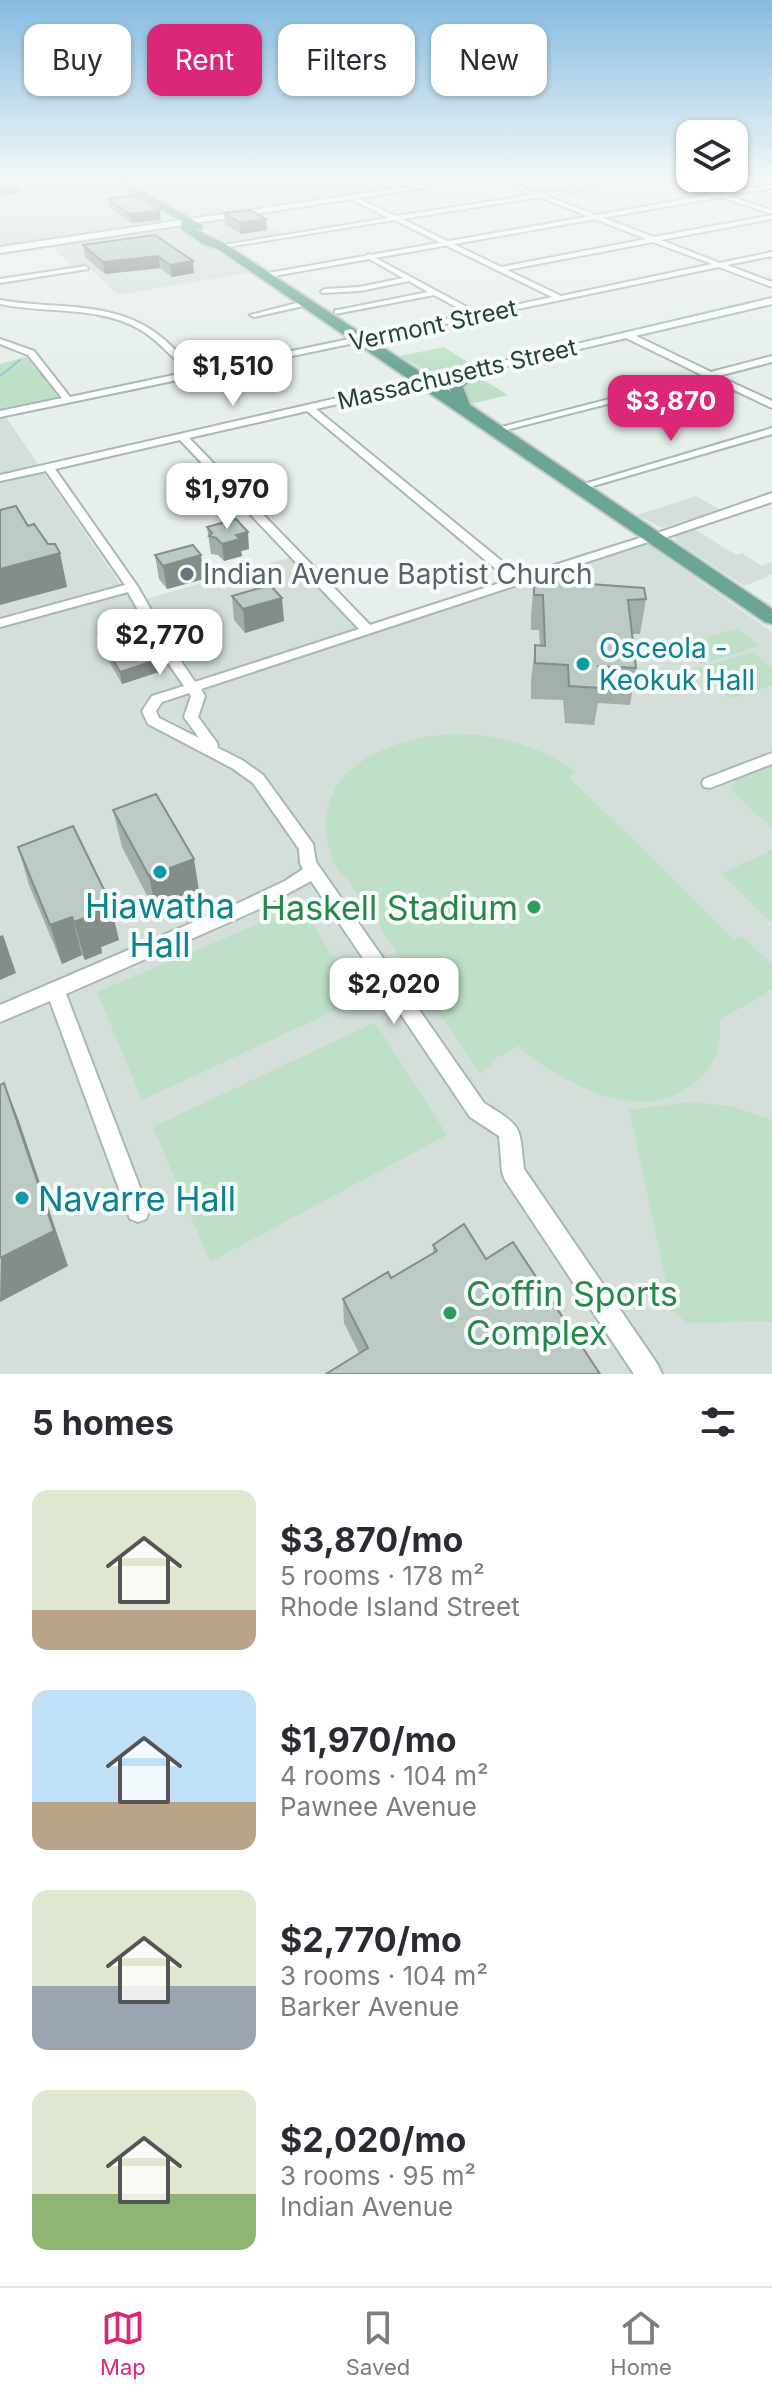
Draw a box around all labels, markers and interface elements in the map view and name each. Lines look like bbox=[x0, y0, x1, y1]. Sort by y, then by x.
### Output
chip: Buy bbox=[24, 24, 131, 96]
chip: Rent bbox=[147, 24, 262, 96]
chip: Filters bbox=[278, 24, 415, 96]
chip: New bbox=[431, 24, 547, 96]
map controls bbox=[676, 120, 748, 192]
button: layers bbox=[676, 120, 748, 192]
street label: Vermont Street bbox=[347, 293, 520, 357]
street label: Massachusetts Street bbox=[334, 332, 580, 416]
pin: $1,510 bbox=[168, 340, 298, 408]
text: $1,510 bbox=[192, 350, 274, 381]
pin: $3,870 bbox=[606, 375, 736, 443]
text: $3,870 bbox=[626, 385, 716, 416]
pin: $1,970 bbox=[162, 463, 292, 531]
text: $1,970 bbox=[184, 473, 270, 504]
place label: Indian Avenue Baptist Church bbox=[203, 557, 593, 591]
marker: Indian Avenue Baptist Church bbox=[178, 565, 196, 583]
pin: $2,770 bbox=[95, 609, 225, 677]
text: $2,770 bbox=[115, 619, 205, 650]
place label: Osceola - Keokuk Hall bbox=[599, 631, 755, 697]
marker: Osceola - Keokuk Hall bbox=[574, 655, 592, 673]
marker: Hiawatha Hall bbox=[151, 863, 169, 881]
place label: Hiawatha Hall bbox=[85, 885, 235, 965]
place label: Haskell Stadium bbox=[261, 887, 518, 928]
marker: Haskell Stadium bbox=[525, 898, 543, 916]
pin: $2,020 bbox=[329, 958, 459, 1026]
text: $2,020 bbox=[348, 968, 440, 999]
place label: Navarre Hall bbox=[38, 1178, 236, 1219]
marker: Navarre Hall bbox=[13, 1189, 31, 1207]
place label: Coffin Sports Complex bbox=[466, 1273, 678, 1353]
marker: Coffin Sports Complex bbox=[441, 1304, 459, 1322]
icon: filters bbox=[696, 1400, 740, 1444]
text: 5 homes bbox=[32, 1402, 174, 1443]
text: $3,870/mo bbox=[280, 1519, 463, 1560]
icon: home bbox=[96, 1522, 192, 1618]
text: 5 rooms · 178 m² bbox=[280, 1560, 485, 1591]
text: Rhode Island Street bbox=[280, 1591, 520, 1622]
text: $1,970/mo bbox=[280, 1719, 457, 1760]
icon: home bbox=[96, 1722, 192, 1818]
text: 4 rooms · 104 m² bbox=[280, 1760, 489, 1791]
text: Pawnee Avenue bbox=[280, 1791, 477, 1822]
text: $2,770/mo bbox=[280, 1919, 462, 1960]
icon: home bbox=[96, 1922, 192, 2018]
text: 3 rooms · 104 m² bbox=[280, 1960, 488, 1991]
text: Barker Avenue bbox=[280, 1991, 459, 2022]
text: $2,020/mo bbox=[280, 2119, 466, 2160]
icon: home bbox=[96, 2122, 192, 2218]
text: 3 rooms · 95 m² bbox=[280, 2160, 476, 2191]
text: Indian Avenue bbox=[280, 2191, 453, 2222]
tab: Map bbox=[100, 2306, 146, 2380]
tab: Saved bbox=[346, 2306, 410, 2380]
tab: Home bbox=[610, 2306, 672, 2380]

